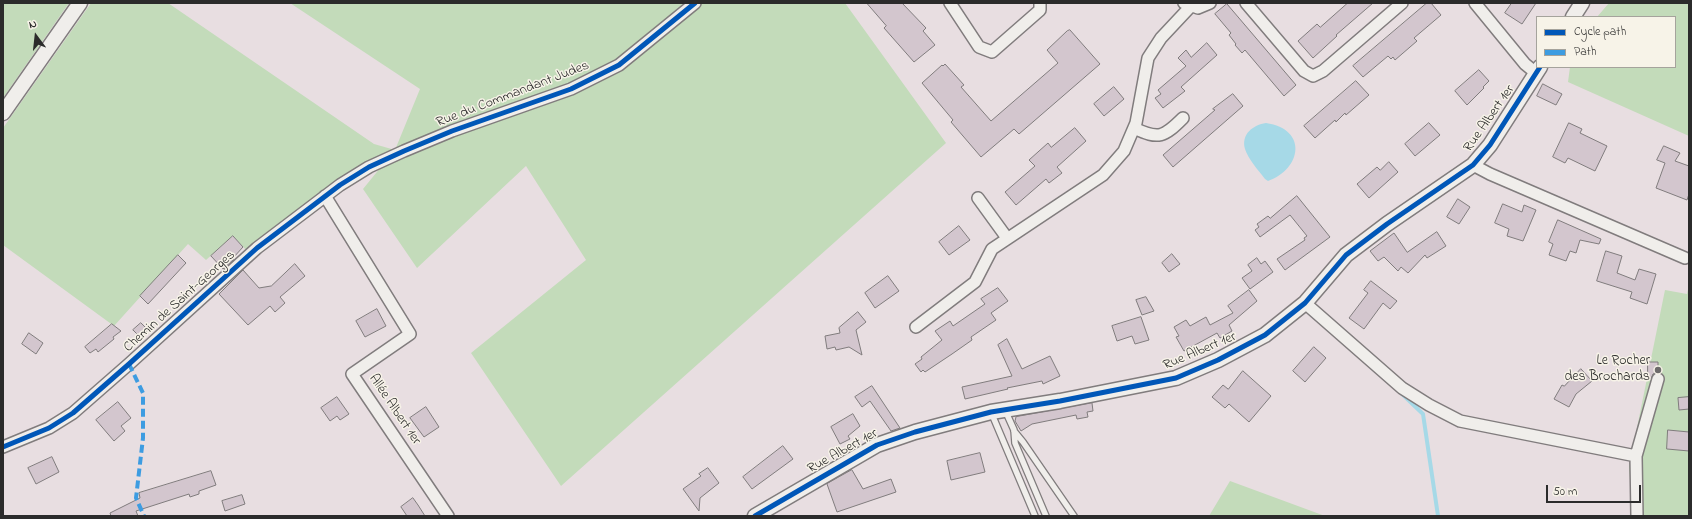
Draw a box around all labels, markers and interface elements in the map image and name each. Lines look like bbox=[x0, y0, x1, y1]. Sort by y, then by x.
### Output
north arrow bbox=[16, 16, 56, 56]
text: N bbox=[27, 16, 39, 33]
legend bbox=[1536, 16, 1676, 68]
text: Cycle path bbox=[1574, 23, 1626, 41]
text: Path bbox=[1574, 43, 1596, 61]
street label: Rue du Commandant Judes bbox=[434, 58, 592, 132]
street label: Rue Albert 1er bbox=[1461, 82, 1519, 156]
street label: Chemin de Saint-Georges bbox=[121, 247, 239, 357]
street label: Rue Albert 1er bbox=[1161, 329, 1239, 375]
place label: Le Rocher des Brochards bbox=[1564, 354, 1650, 386]
marker: Le Rocher des Brochards bbox=[1653, 365, 1663, 375]
street label: Allée Albert 1er bbox=[364, 371, 424, 449]
street label: Rue Albert 1er bbox=[805, 426, 881, 478]
scale bar bbox=[1548, 477, 1643, 503]
text: 50 m bbox=[1553, 483, 1577, 501]

